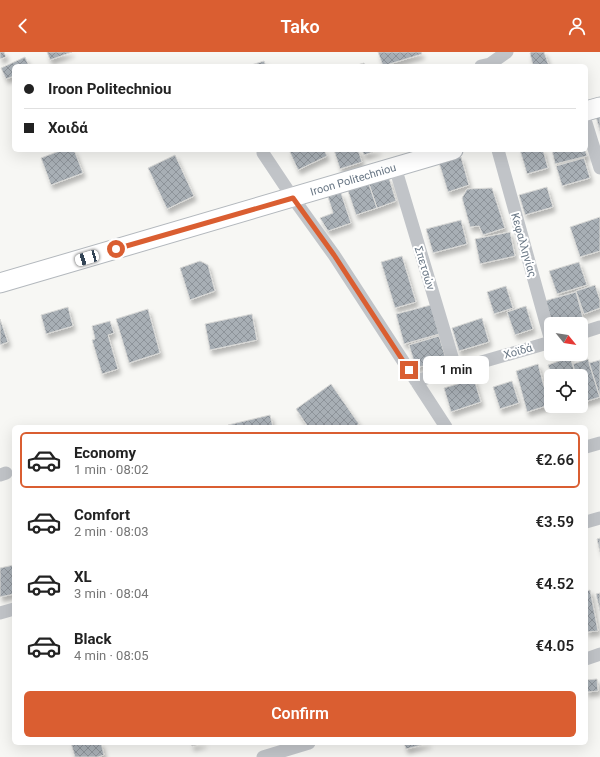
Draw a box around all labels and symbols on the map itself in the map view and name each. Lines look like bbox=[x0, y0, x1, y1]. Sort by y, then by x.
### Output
street label: Iroon Politechniou bbox=[309, 161, 398, 199]
street label: Κεφαλληνίας bbox=[508, 211, 539, 279]
route start bbox=[107, 240, 125, 258]
street label: Σπετσών bbox=[412, 245, 438, 292]
car bbox=[74, 249, 100, 267]
north arrow bbox=[544, 317, 588, 361]
street label: Χοϊδά bbox=[502, 341, 535, 362]
callout: 1 min bbox=[423, 356, 489, 384]
route end bbox=[400, 361, 418, 379]

